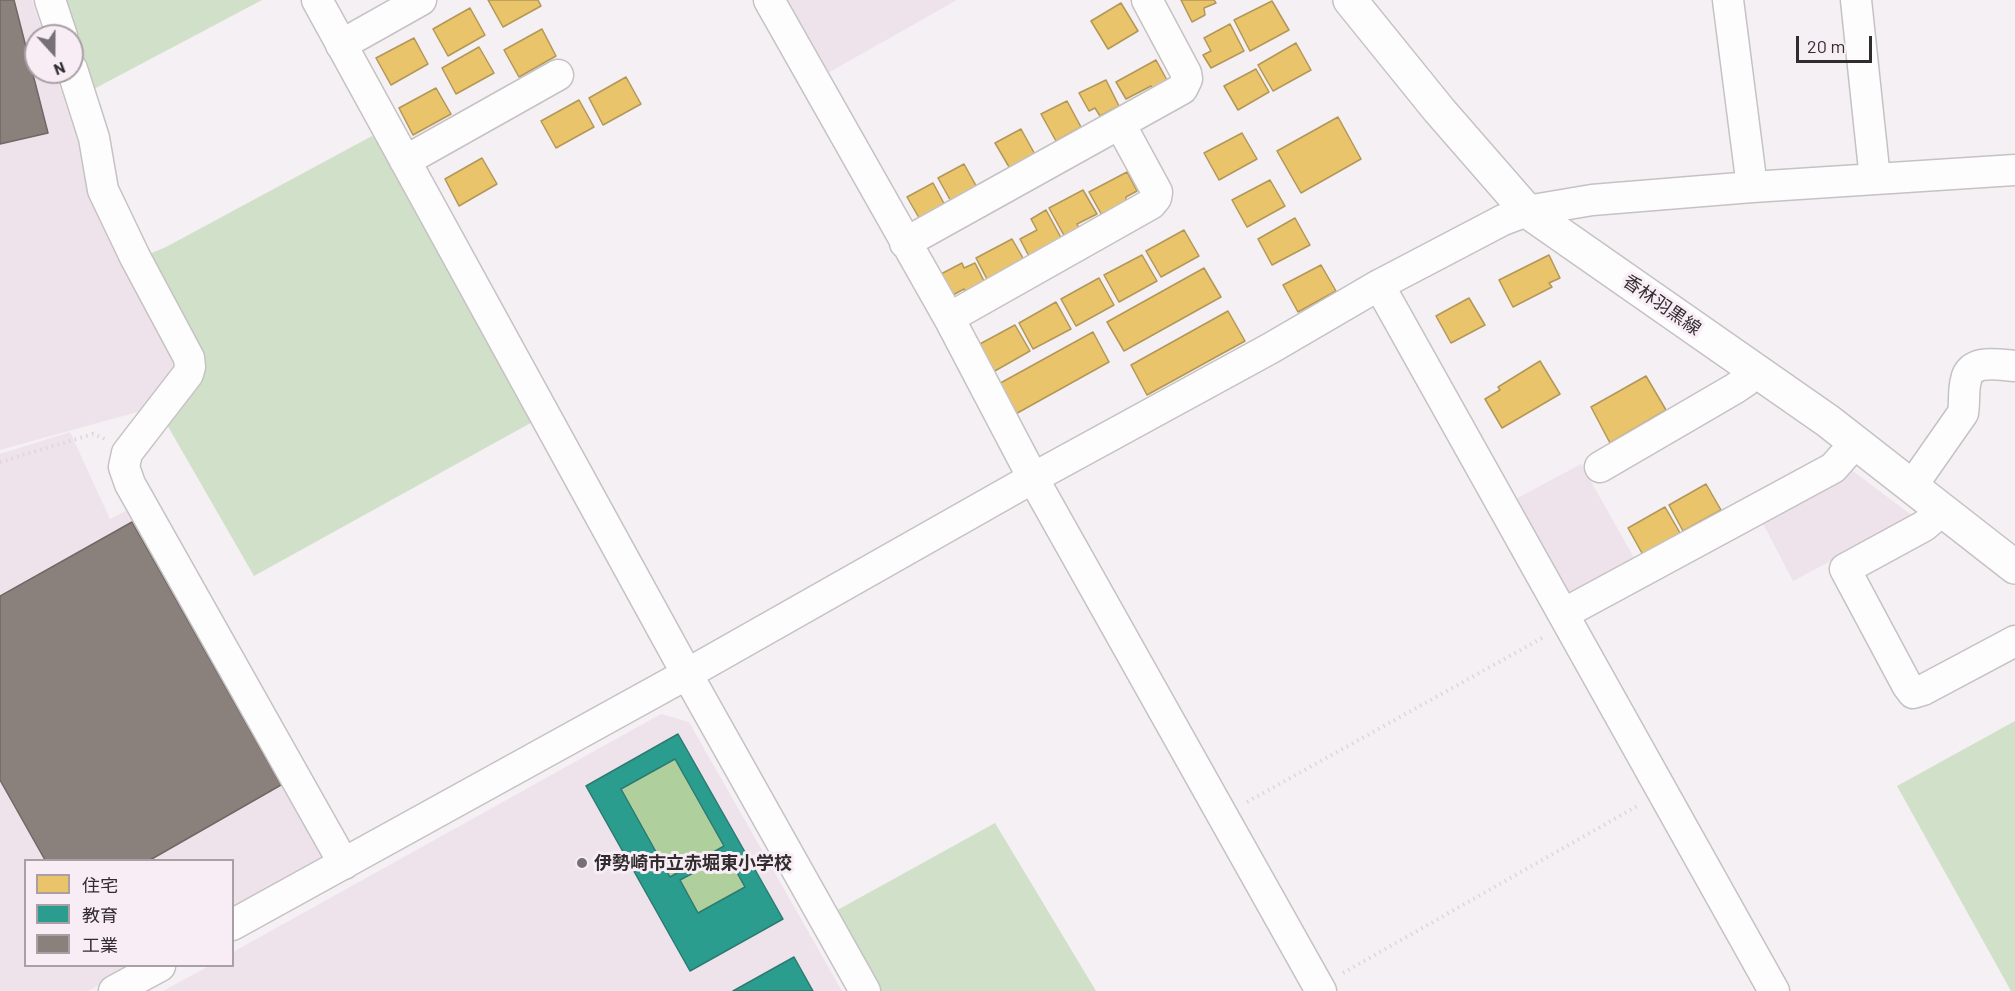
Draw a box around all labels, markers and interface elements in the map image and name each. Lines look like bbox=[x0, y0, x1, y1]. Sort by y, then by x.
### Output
north arrow bbox=[24, 24, 84, 84]
scale bar bbox=[1799, 24, 1876, 62]
text: 20 m bbox=[1807, 35, 1845, 57]
text: N bbox=[52, 59, 68, 80]
street label: 香林羽黒線 bbox=[1619, 270, 1705, 340]
place label: 伊勢崎市立赤堀東小学校 bbox=[594, 852, 792, 874]
marker: 伊勢崎市立赤堀東小学校 bbox=[575, 856, 589, 870]
legend bbox=[24, 859, 234, 967]
text: 住宅 bbox=[82, 874, 118, 896]
text: 教育 bbox=[82, 904, 118, 926]
text: 工業 bbox=[82, 934, 118, 956]

